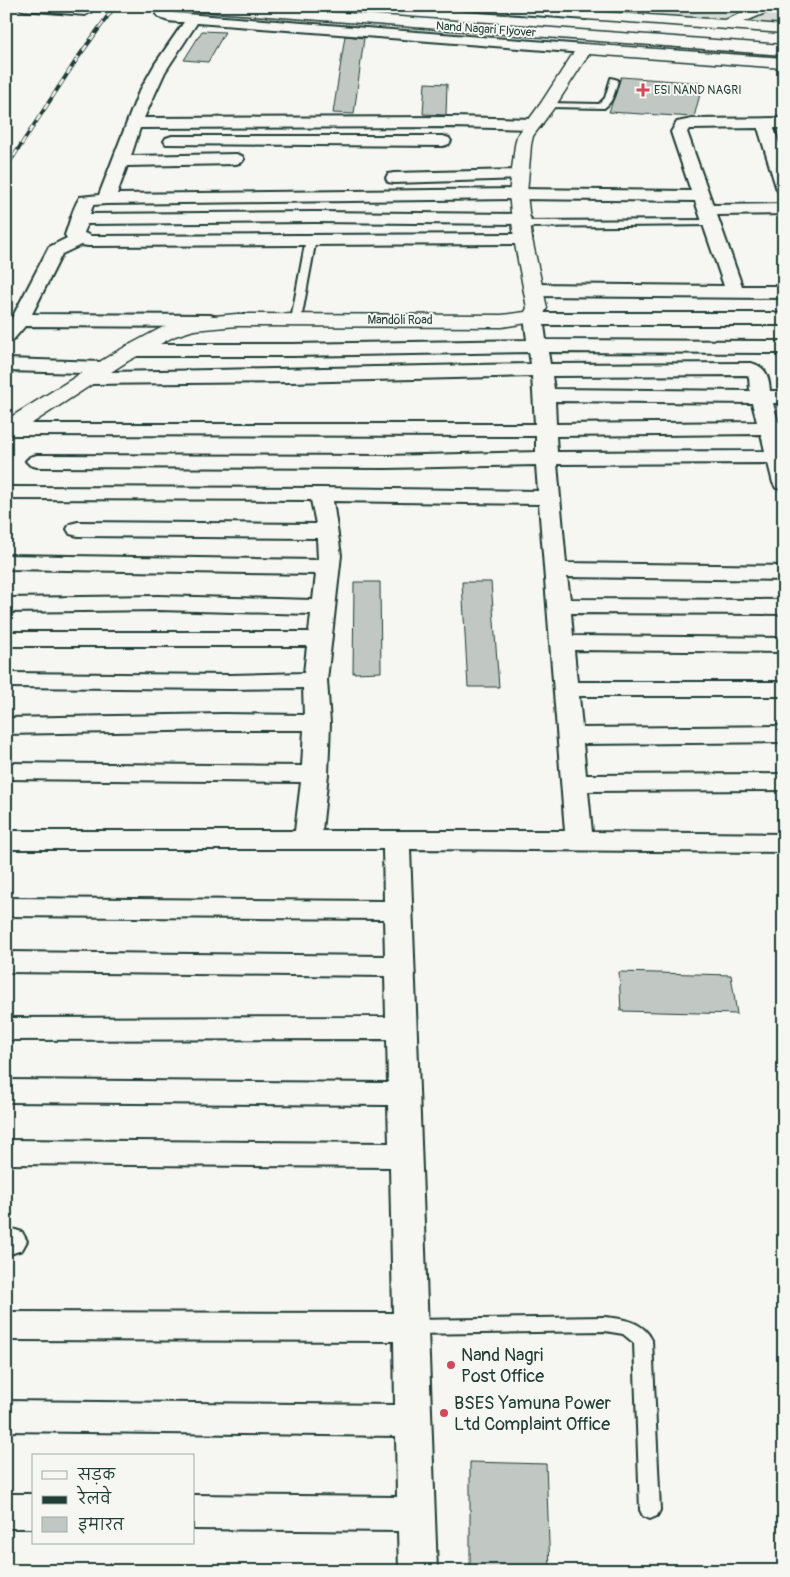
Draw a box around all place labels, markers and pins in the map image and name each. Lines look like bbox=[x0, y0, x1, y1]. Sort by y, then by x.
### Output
marker: ESI NAND NAGRI bbox=[636, 83, 650, 97]
place label: ESI NAND NAGRI bbox=[654, 83, 742, 98]
place label: Nand Nagri Post Office bbox=[461, 1344, 544, 1388]
marker: Nand Nagri Post Office bbox=[445, 1359, 457, 1371]
place label: BSES Yamuna Power Ltd Complaint Office bbox=[454, 1392, 611, 1436]
marker: BSES Yamuna Power Ltd Complaint Office bbox=[438, 1407, 450, 1419]

